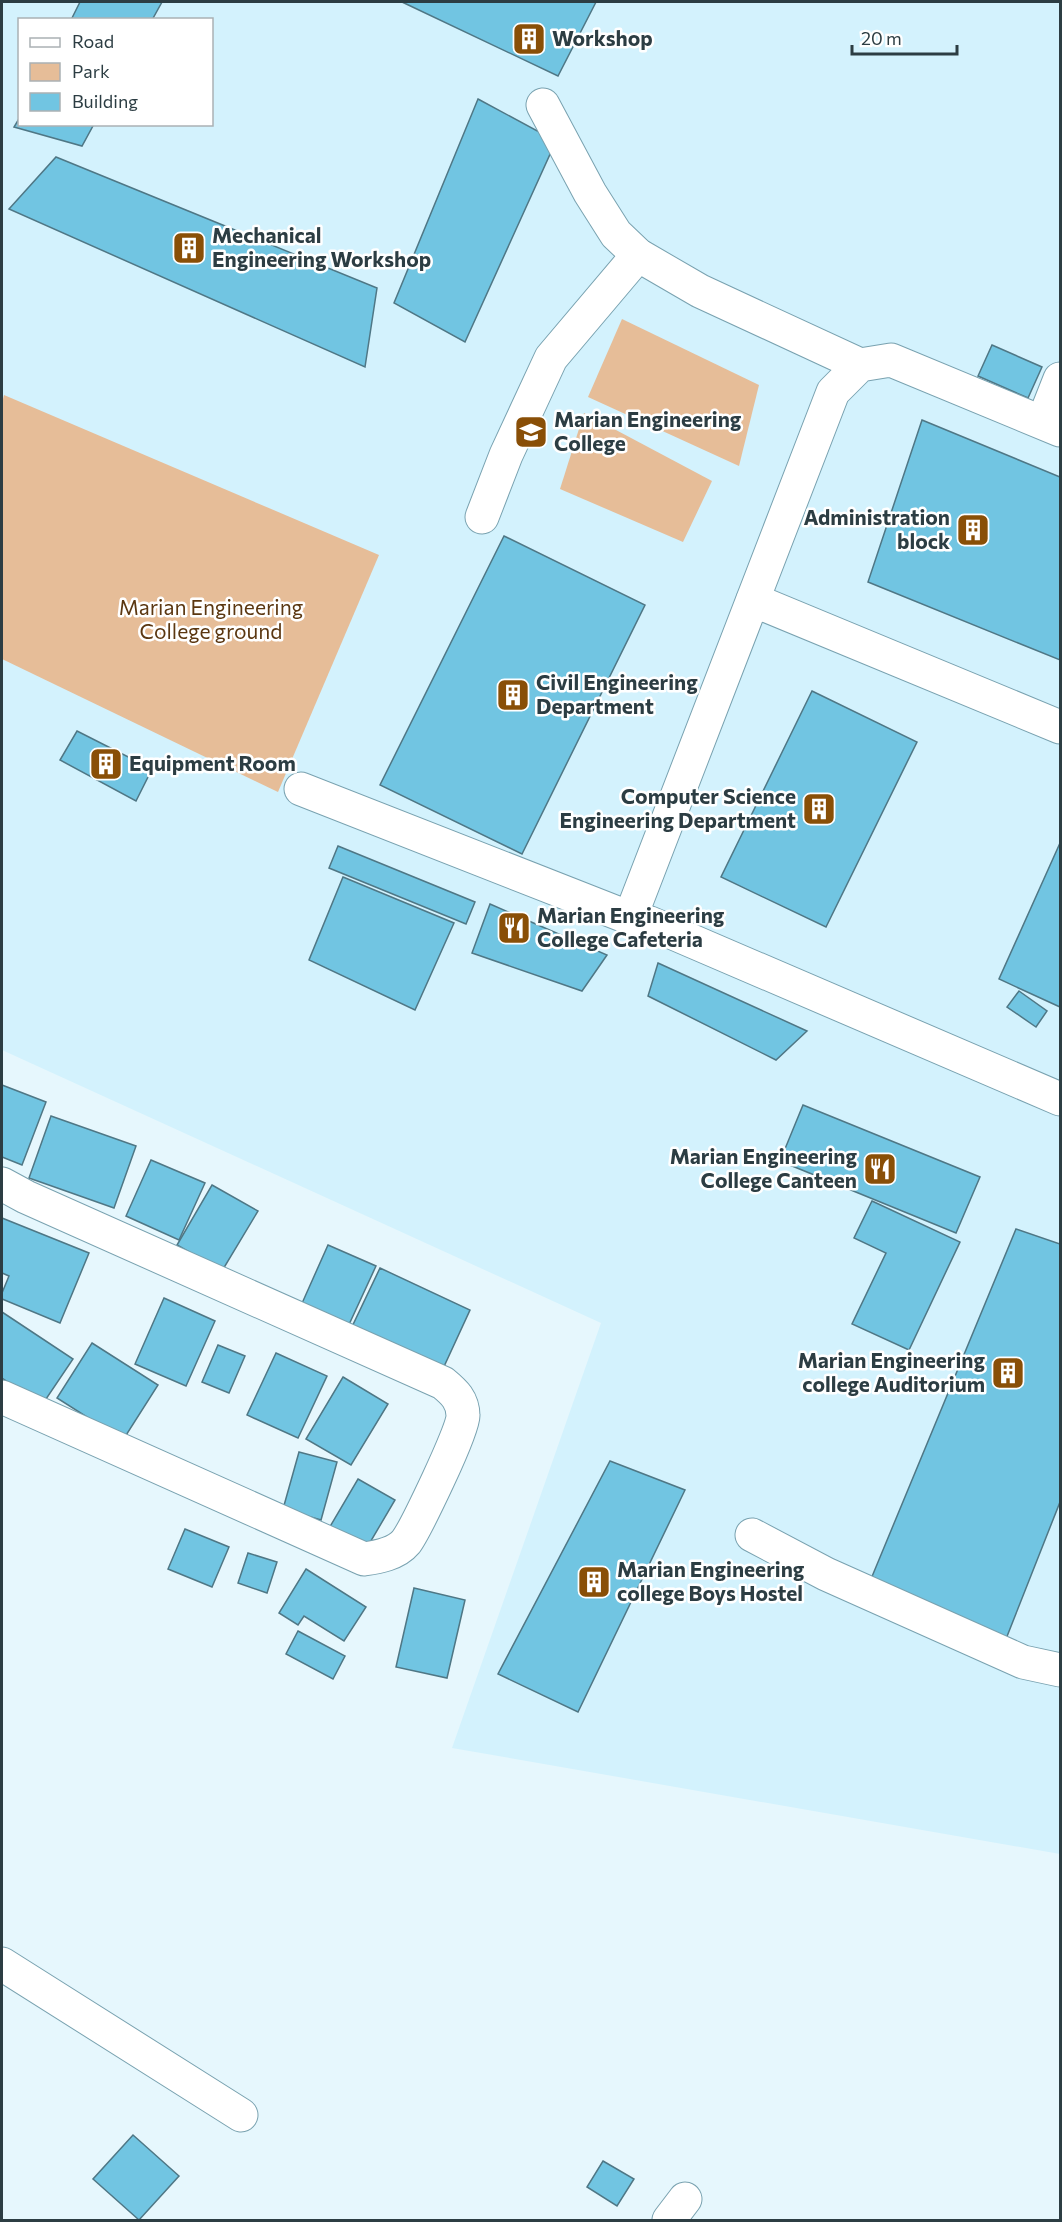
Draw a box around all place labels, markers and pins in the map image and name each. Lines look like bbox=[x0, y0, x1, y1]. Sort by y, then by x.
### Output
building icon: Workshop bbox=[511, 21, 547, 57]
place label: Workshop bbox=[552, 25, 653, 50]
place label: Mechanical Engineering Workshop bbox=[212, 222, 431, 271]
building icon: Mechanical Engineering Workshop bbox=[171, 230, 207, 266]
place label: Marian Engineering College bbox=[554, 406, 742, 455]
school or university icon: Marian Engineering College bbox=[513, 414, 549, 450]
place label: Administration block bbox=[804, 504, 950, 553]
building icon: Administration block bbox=[955, 512, 991, 548]
place label: Civil Engineering Department bbox=[536, 669, 698, 718]
building icon: Civil Engineering Department bbox=[495, 677, 531, 713]
building icon: Equipment Room bbox=[88, 746, 124, 782]
place label: Equipment Room bbox=[129, 750, 296, 775]
place label: Computer Science Engineering Department bbox=[560, 783, 796, 832]
building icon: Computer Science Engineering Department bbox=[801, 791, 837, 827]
place label: Marian Engineering College Cafeteria bbox=[537, 902, 725, 951]
restaurant icon: Marian Engineering College Cafeteria bbox=[496, 910, 532, 946]
place label: Marian Engineering College Canteen bbox=[670, 1143, 857, 1192]
restaurant icon: Marian Engineering College Canteen bbox=[862, 1151, 898, 1187]
place label: Marian Engineering college Auditorium bbox=[798, 1347, 985, 1396]
building icon: Marian Engineering college Auditorium bbox=[990, 1355, 1026, 1391]
place label: Marian Engineering college Boys Hostel bbox=[617, 1556, 805, 1605]
building icon: Marian Engineering college Boys Hostel bbox=[576, 1564, 612, 1600]

